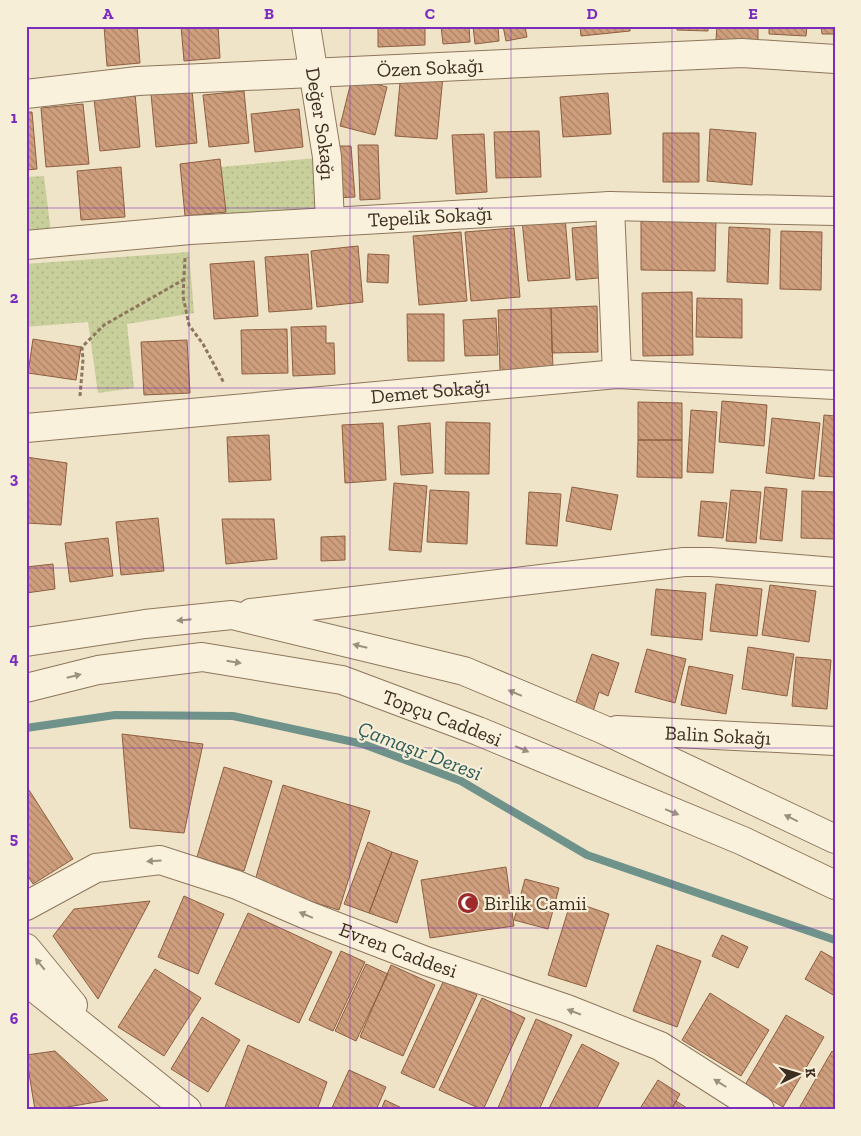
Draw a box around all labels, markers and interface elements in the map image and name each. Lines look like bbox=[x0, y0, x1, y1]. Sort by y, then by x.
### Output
text: A bbox=[103, 4, 114, 23]
text: B bbox=[264, 4, 274, 23]
text: C bbox=[425, 4, 435, 23]
text: D bbox=[586, 4, 598, 23]
text: E bbox=[748, 4, 758, 23]
street label: Özen Sokağı bbox=[376, 53, 484, 82]
street label: Değer Sokağı bbox=[301, 66, 340, 181]
text: 1 bbox=[11, 108, 18, 127]
street label: Tepelik Sokağı bbox=[367, 201, 493, 232]
text: 2 bbox=[10, 288, 19, 307]
street label: Demet Sokağı bbox=[370, 374, 491, 408]
text: 3 bbox=[10, 469, 19, 488]
one-way arrow bbox=[176, 616, 192, 624]
one-way arrow bbox=[353, 642, 368, 650]
text: 4 bbox=[9, 649, 19, 668]
one-way arrow bbox=[227, 659, 243, 667]
one-way arrow bbox=[66, 672, 81, 680]
street label: Topçu Caddesi bbox=[379, 684, 506, 752]
one-way arrow bbox=[508, 688, 523, 696]
water label: Çamaşır Deresi bbox=[355, 715, 486, 786]
street label: Balin Sokağı bbox=[664, 720, 772, 750]
one-way arrow bbox=[515, 746, 529, 754]
one-way arrow bbox=[665, 808, 680, 816]
one-way arrow bbox=[784, 814, 798, 822]
text: 5 bbox=[10, 829, 18, 848]
one-way arrow bbox=[146, 858, 162, 866]
mosque icon: Birlik Camii bbox=[456, 891, 480, 915]
place label: Birlik Camii bbox=[484, 891, 587, 915]
one-way arrow bbox=[299, 911, 313, 919]
street label: Evren Caddesi bbox=[336, 917, 461, 983]
one-way arrow bbox=[35, 958, 46, 971]
one-way arrow bbox=[566, 1008, 581, 1016]
text: 6 bbox=[10, 1009, 19, 1028]
north arrow bbox=[774, 1048, 824, 1098]
text: K bbox=[802, 1067, 819, 1079]
one-way arrow bbox=[713, 1078, 726, 1087]

